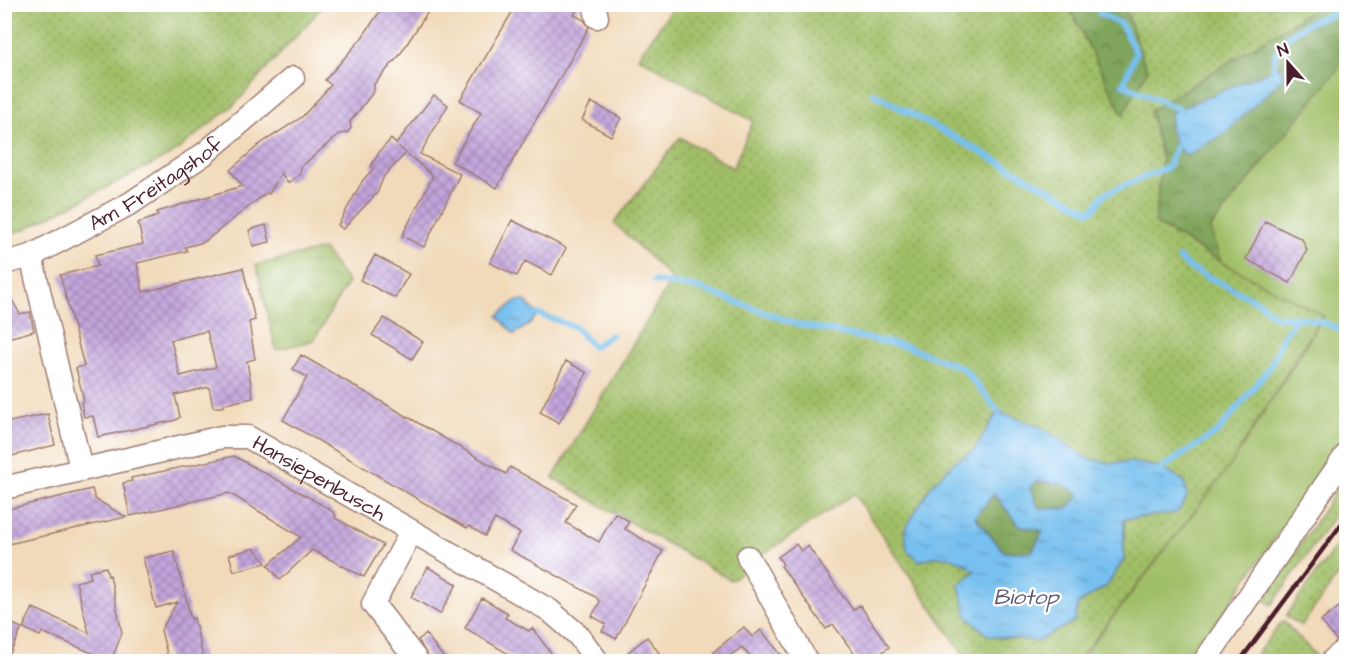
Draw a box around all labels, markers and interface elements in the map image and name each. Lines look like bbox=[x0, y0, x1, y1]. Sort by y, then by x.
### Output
north arrow bbox=[1258, 33, 1318, 93]
text: N bbox=[1274, 38, 1292, 62]
street label: Am Freitagshof bbox=[84, 130, 229, 238]
street label: Hansiepenbusch bbox=[247, 429, 391, 528]
water label: Biotop bbox=[994, 582, 1060, 613]

